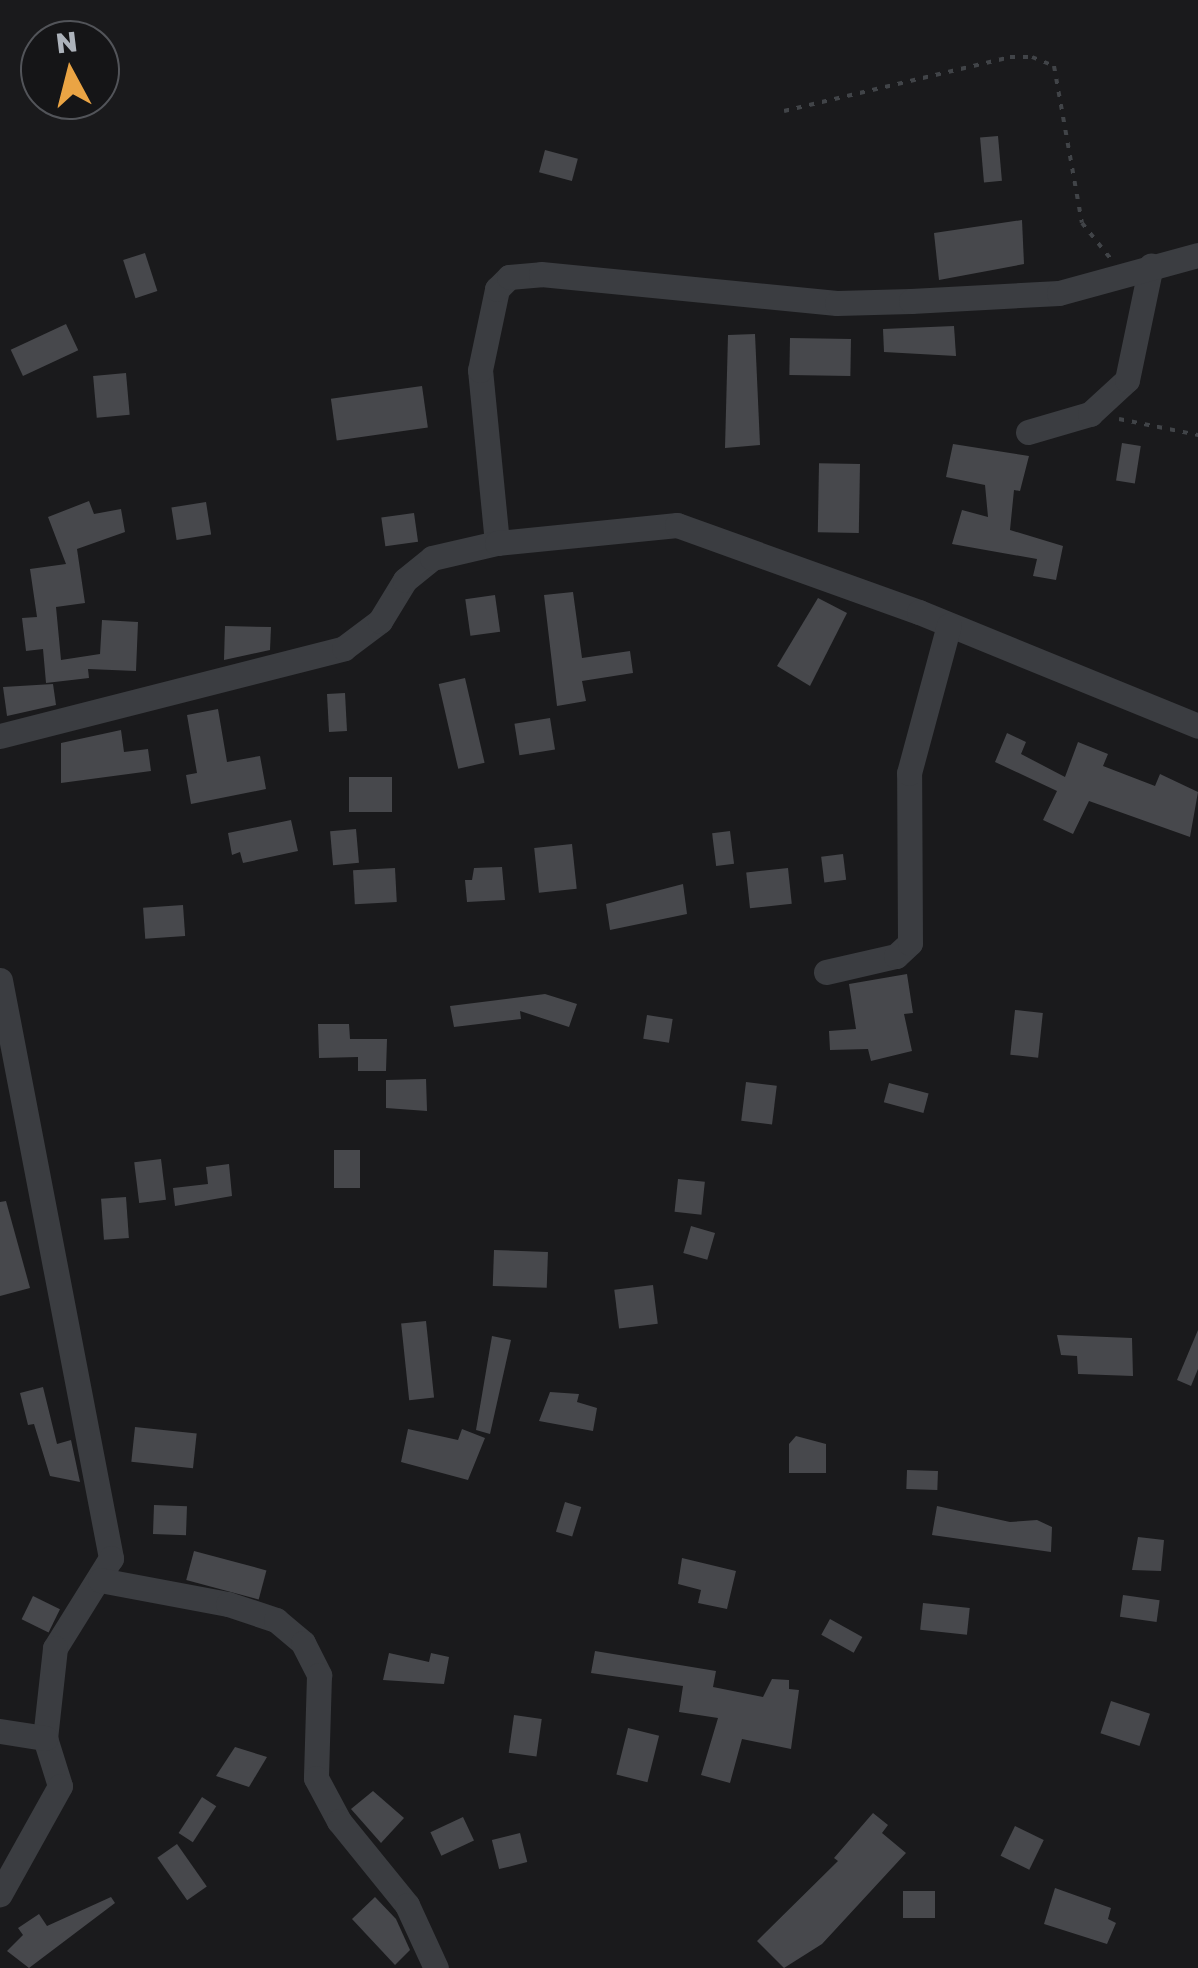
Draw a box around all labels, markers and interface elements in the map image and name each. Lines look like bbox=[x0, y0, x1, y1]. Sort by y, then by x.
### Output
north arrow bbox=[20, 20, 120, 120]
text: N bbox=[54, 24, 79, 59]

